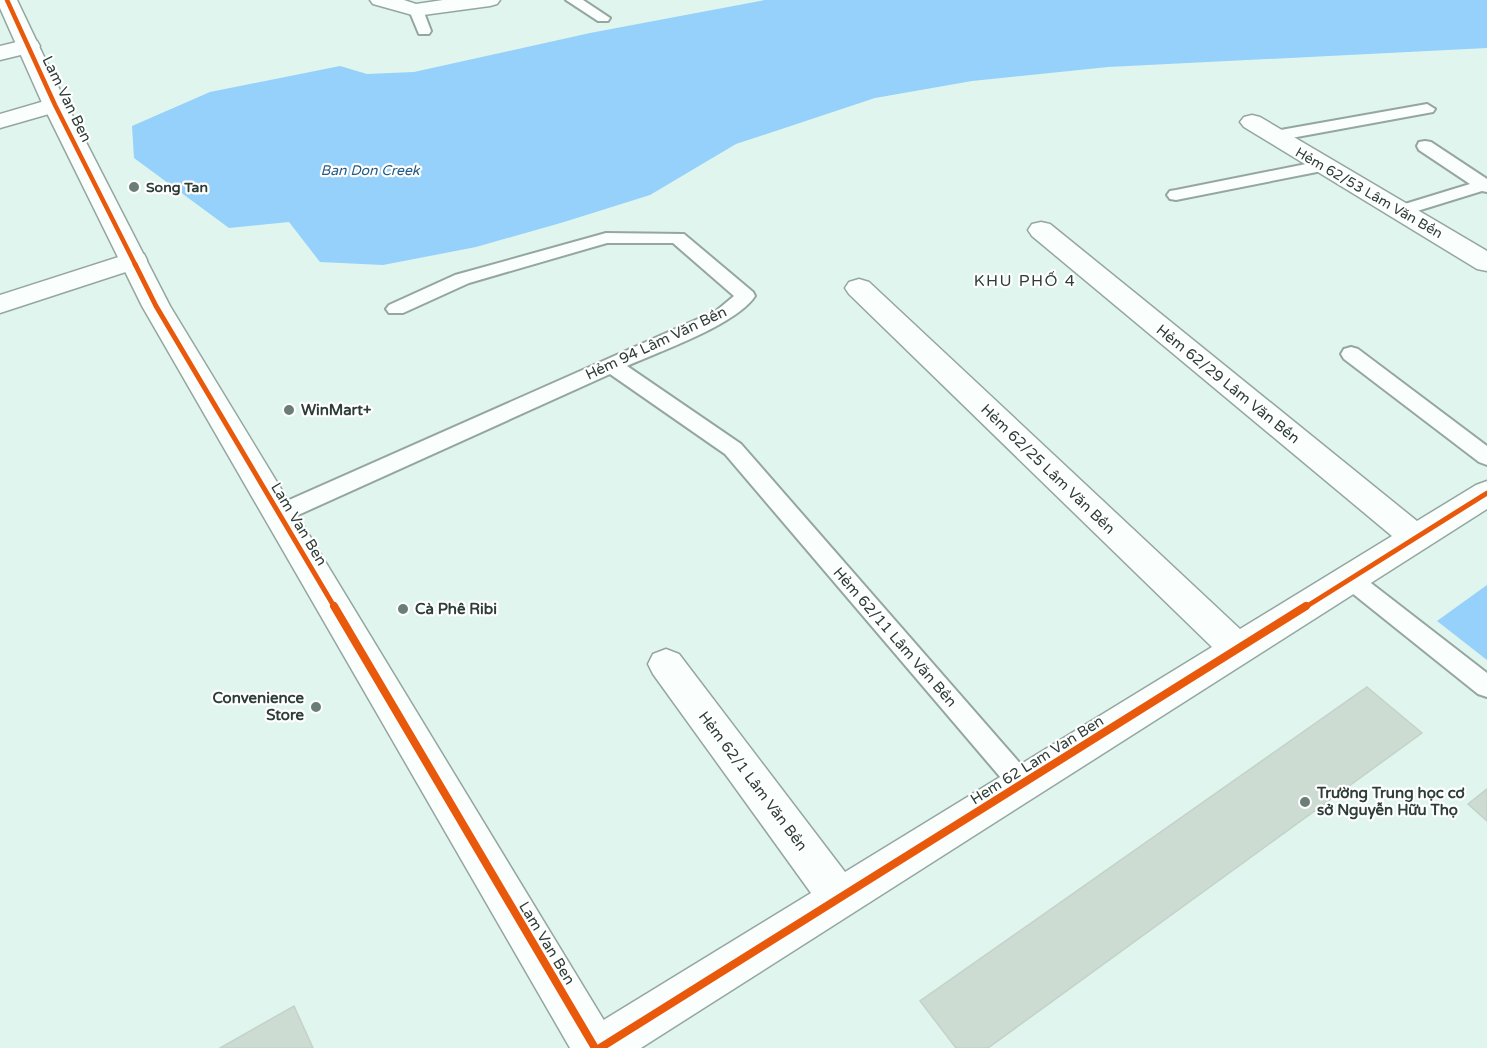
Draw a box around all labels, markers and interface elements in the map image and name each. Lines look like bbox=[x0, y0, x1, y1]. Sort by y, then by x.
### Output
street label: Lam Van Ben bbox=[38, 53, 96, 145]
street label: Hẻm 62/53 Lâm Văn Bền bbox=[1292, 144, 1446, 242]
water label: Ban Don Creek bbox=[321, 162, 421, 179]
place label: Song Tan bbox=[146, 179, 208, 196]
marker: Song Tan bbox=[127, 180, 141, 194]
district label: KHU PHỐ 4 bbox=[974, 271, 1076, 291]
street label: Hẻm 94 Lâm Văn Bền bbox=[583, 302, 729, 384]
street label: Hẻm 62/29 Lâm Văn Bền bbox=[1153, 321, 1303, 447]
street label: Hẻm 62/25 Lâm Văn Bền bbox=[977, 400, 1119, 538]
place label: WinMart+ bbox=[301, 401, 372, 419]
marker: WinMart+ bbox=[282, 403, 296, 417]
street label: Lam Van Ben bbox=[267, 479, 331, 569]
street label: Hẻm 62/11 Lâm Văn Bền bbox=[829, 563, 961, 711]
place label: Cà Phê Ribi bbox=[415, 600, 497, 618]
marker: Cà Phê Ribi bbox=[396, 602, 410, 616]
place label: Convenience Store bbox=[212, 689, 305, 724]
marker: Convenience Store bbox=[309, 700, 323, 714]
street label: Hẻm 62/1 Lâm Văn Bền bbox=[695, 708, 811, 854]
street label: Hem 62 Lam Van Ben bbox=[967, 712, 1107, 808]
place label: Trường Trung học cơ sở Nguyễn Hữu Thọ bbox=[1316, 784, 1465, 820]
marker: Trường Trung học cơ sở Nguyễn Hữu Thọ bbox=[1298, 795, 1312, 809]
street label: Lam Van Ben bbox=[515, 898, 579, 988]

